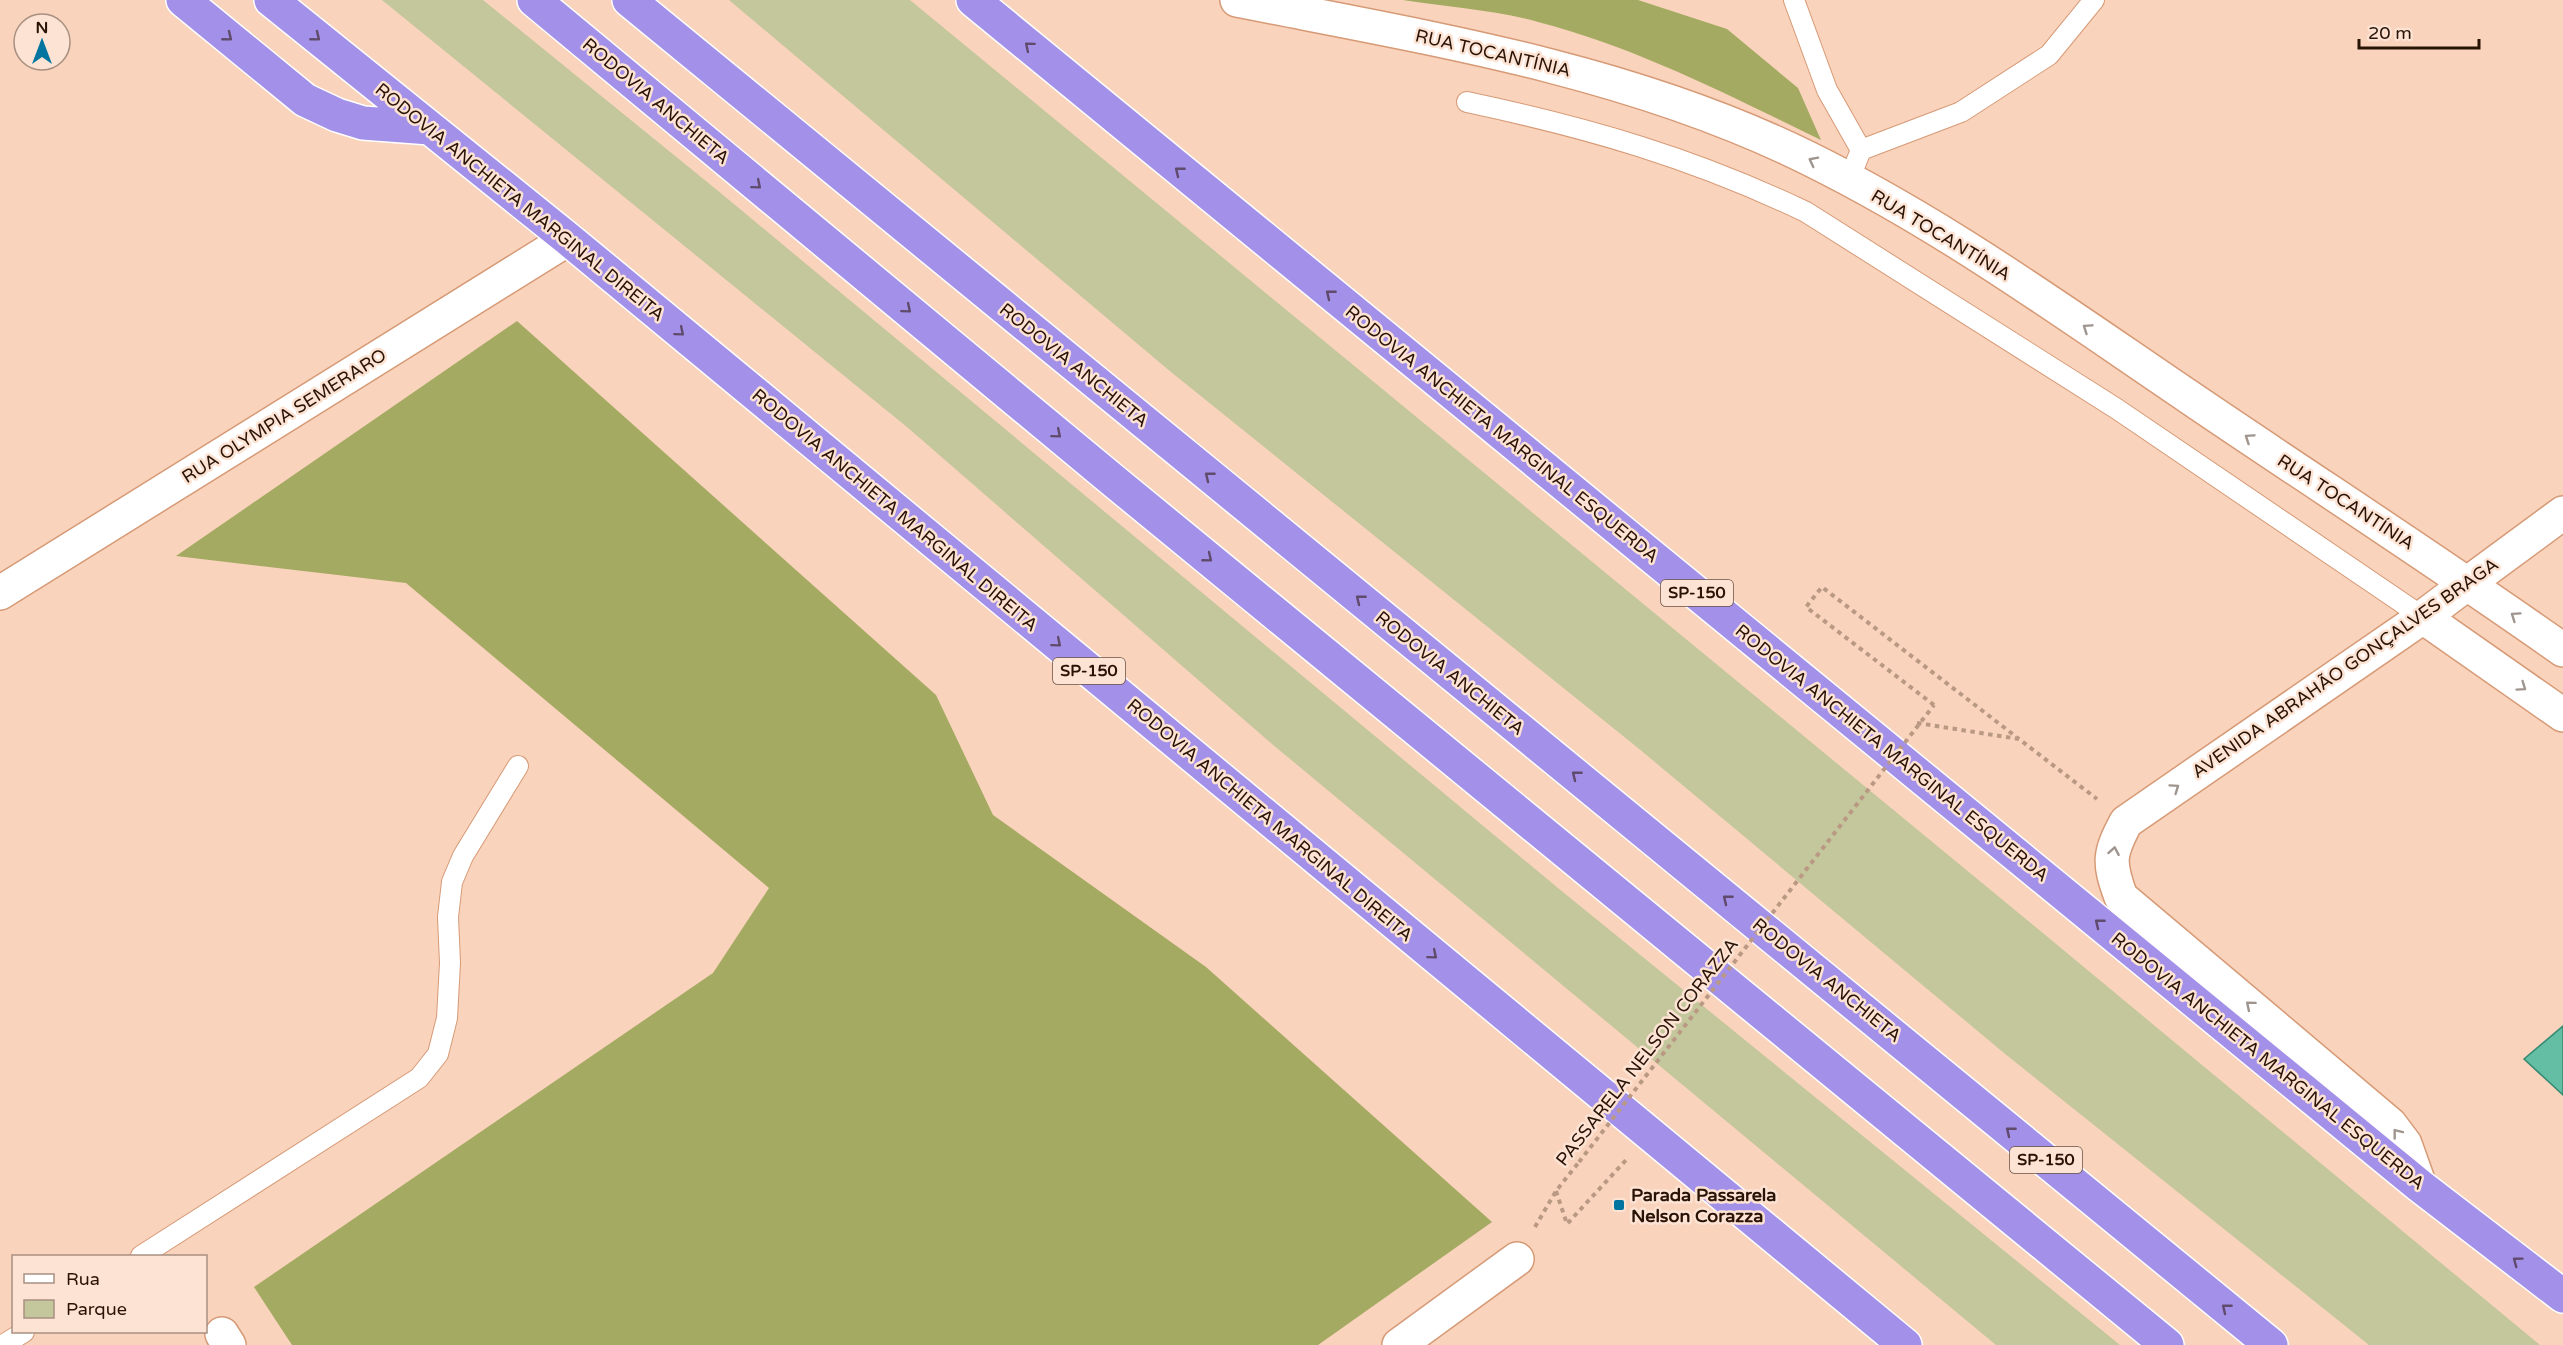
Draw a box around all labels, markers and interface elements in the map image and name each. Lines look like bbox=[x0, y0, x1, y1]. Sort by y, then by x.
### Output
north arrow bbox=[12, 12, 72, 72]
scale bar bbox=[2359, 12, 2479, 50]
text: N bbox=[36, 18, 48, 38]
text: 20 m bbox=[2368, 22, 2412, 44]
street label: RUA TOCANTÍNIA bbox=[1413, 24, 1573, 82]
one-way arrow bbox=[310, 29, 321, 40]
one-way arrow bbox=[221, 30, 232, 41]
street label: RODOVIA ANCHIETA bbox=[578, 33, 734, 169]
one-way arrow bbox=[1025, 43, 1036, 54]
street label: RODOVIA ANCHIETA MARGINAL DIREITA bbox=[371, 78, 669, 326]
one-way arrow bbox=[1808, 157, 1819, 169]
one-way arrow bbox=[1175, 167, 1186, 178]
one-way arrow bbox=[750, 178, 761, 189]
street label: RUA TOCANTÍNIA bbox=[1867, 185, 2015, 285]
one-way arrow bbox=[1326, 290, 1337, 301]
street label: RODOVIA ANCHIETA bbox=[995, 298, 1153, 432]
street label: RODOVIA ANCHIETA MARGINAL ESQUERDA bbox=[1341, 301, 1663, 567]
one-way arrow bbox=[900, 302, 911, 313]
one-way arrow bbox=[673, 324, 684, 335]
one-way arrow bbox=[2083, 324, 2094, 335]
street label: RUA OLYMPIA SEMERARO bbox=[178, 344, 390, 488]
street label: RODOVIA ANCHIETA MARGINAL DIREITA bbox=[748, 384, 1042, 636]
one-way arrow bbox=[1050, 427, 1061, 438]
one-way arrow bbox=[2244, 434, 2255, 445]
street label: RUA TOCANTÍNIA bbox=[2273, 450, 2419, 554]
one-way arrow bbox=[1204, 472, 1215, 483]
one-way arrow bbox=[1201, 551, 1212, 562]
street label: AVENIDA ABRAHÃO GONÇALVES BRAGA bbox=[2188, 553, 2502, 783]
road number: SP-150 bbox=[1661, 580, 1733, 606]
one-way arrow bbox=[1356, 595, 1367, 606]
street label: RODOVIA ANCHIETA bbox=[1371, 606, 1529, 740]
one-way arrow bbox=[2511, 612, 2522, 623]
street label: RODOVIA ANCHIETA MARGINAL ESQUERDA bbox=[1731, 620, 2053, 886]
one-way arrow bbox=[1050, 636, 1061, 647]
road number: SP-150 bbox=[1053, 658, 1125, 684]
one-way arrow bbox=[2516, 680, 2527, 691]
street label: RODOVIA ANCHIETA MARGINAL DIREITA bbox=[1123, 694, 1417, 946]
one-way arrow bbox=[1572, 772, 1583, 783]
one-way arrow bbox=[2168, 785, 2179, 796]
one-way arrow bbox=[2107, 846, 2120, 856]
one-way arrow bbox=[1723, 895, 1734, 906]
street label: RODOVIA ANCHIETA bbox=[1748, 913, 1906, 1047]
one-way arrow bbox=[2095, 919, 2106, 930]
street label: RODOVIA ANCHIETA MARGINAL ESQUERDA bbox=[2107, 928, 2429, 1194]
street label: PASSARELA NELSON CORAZZA bbox=[1551, 934, 1743, 1170]
one-way arrow bbox=[1427, 948, 1438, 959]
one-way arrow bbox=[2246, 1002, 2257, 1013]
one-way arrow bbox=[2006, 1127, 2017, 1138]
one-way arrow bbox=[2394, 1129, 2405, 1140]
road number: SP-150 bbox=[2010, 1147, 2082, 1173]
place label: Parada Passarela Nelson Corazza bbox=[1631, 1184, 1776, 1227]
marker: Parada Passarela Nelson Corazza bbox=[1612, 1198, 1626, 1212]
legend bbox=[12, 1255, 207, 1333]
one-way arrow bbox=[2512, 1257, 2523, 1268]
text: Rua bbox=[66, 1268, 100, 1290]
text: Parque bbox=[66, 1298, 127, 1320]
one-way arrow bbox=[2222, 1304, 2233, 1315]

